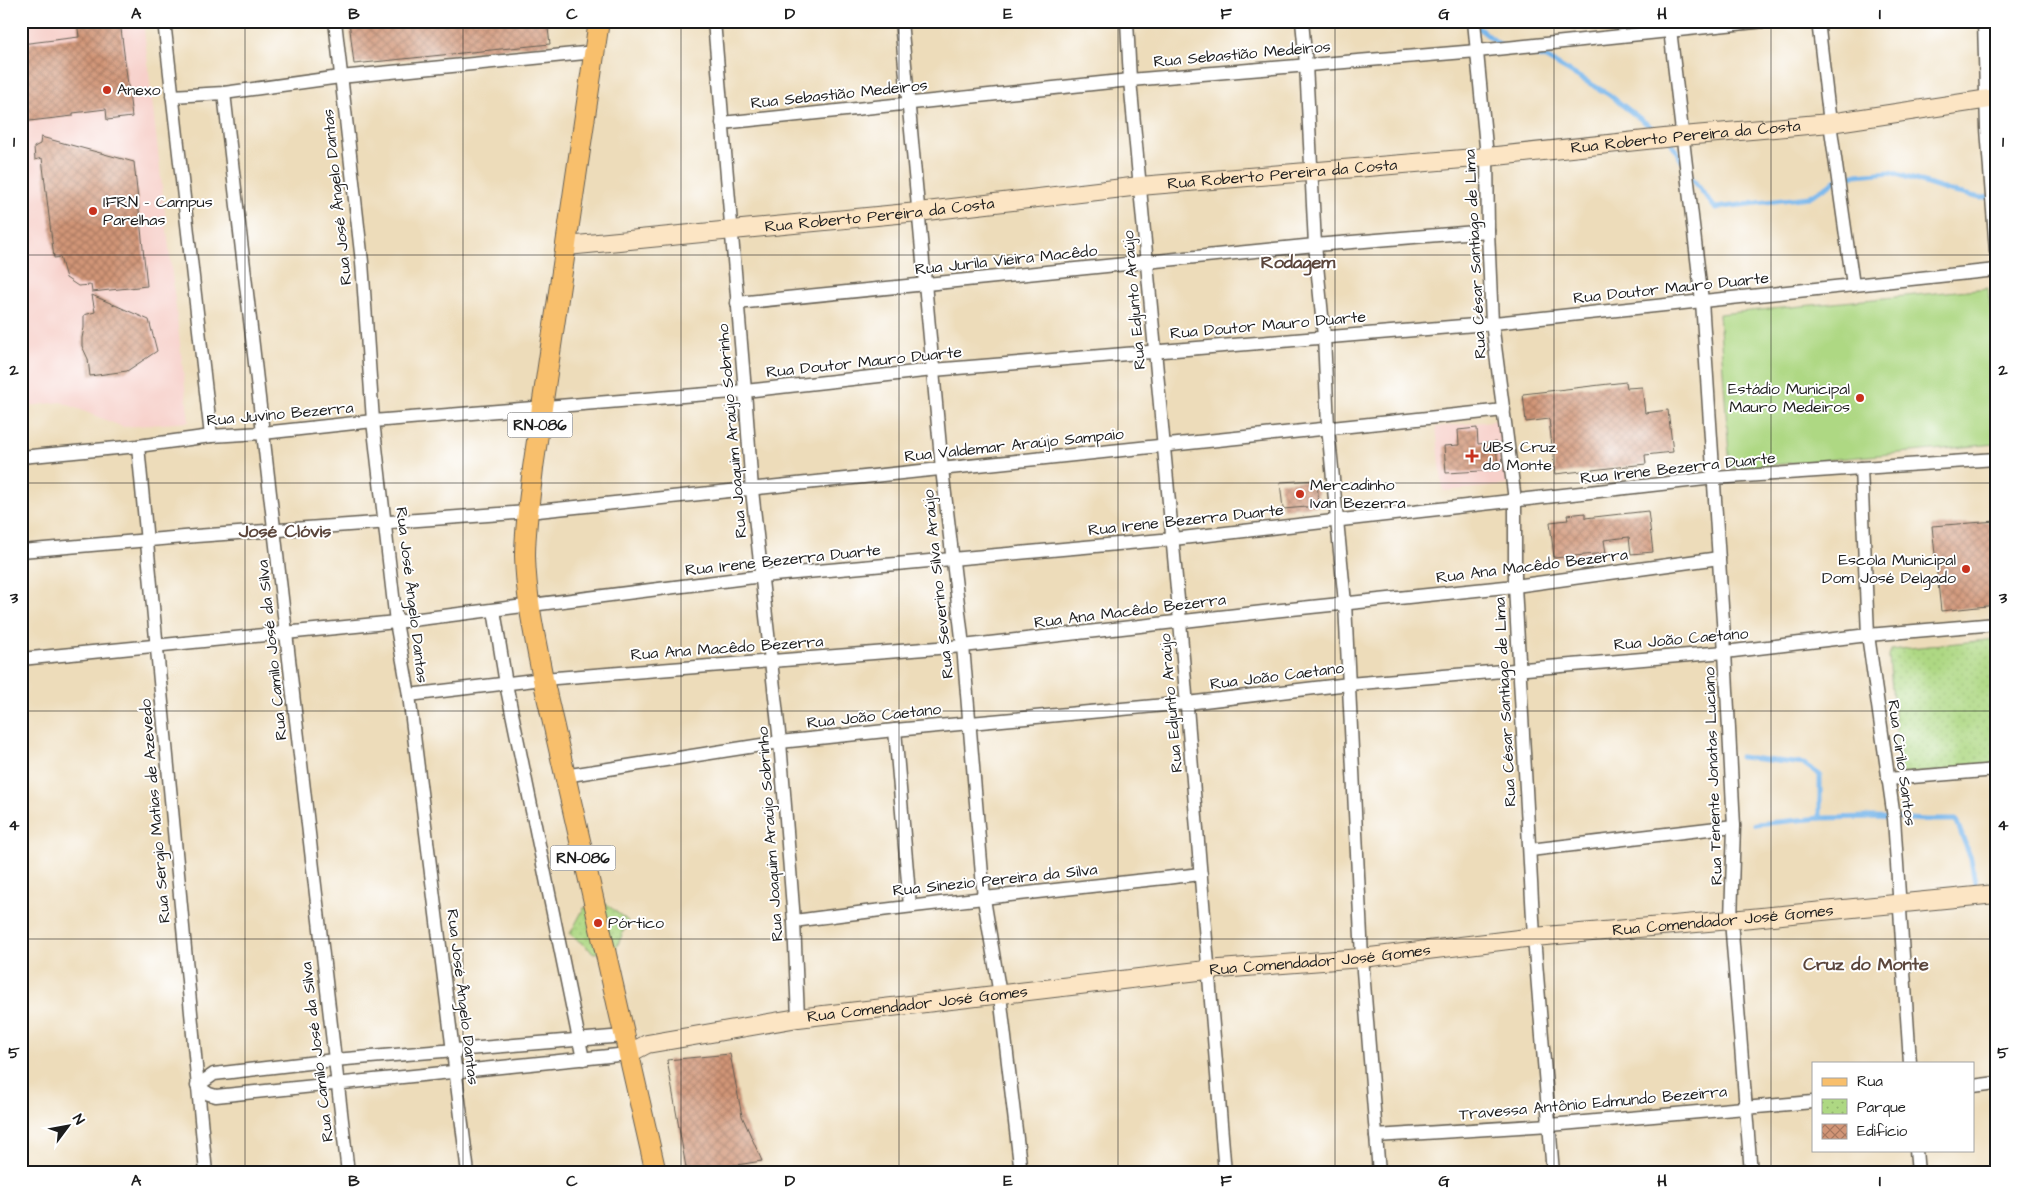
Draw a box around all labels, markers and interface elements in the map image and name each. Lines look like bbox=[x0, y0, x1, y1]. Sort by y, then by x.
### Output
text: A bbox=[131, 3, 142, 25]
text: B bbox=[348, 3, 360, 25]
text: C bbox=[566, 3, 578, 25]
text: D bbox=[785, 3, 796, 25]
text: E bbox=[1003, 3, 1013, 25]
text: F bbox=[1220, 3, 1232, 25]
text: G bbox=[1438, 3, 1450, 25]
text: H bbox=[1657, 3, 1667, 25]
text: I bbox=[1879, 3, 1881, 25]
street label: Rua Sebastião Medeiros bbox=[1153, 35, 1331, 73]
street label: Rua Sebastião Medeiros bbox=[750, 74, 928, 114]
place label: Anexo bbox=[117, 79, 160, 101]
marker: Anexo bbox=[101, 84, 113, 96]
street label: Rua José Ângelo Dantas bbox=[317, 108, 358, 286]
street label: Rua Roberto Pereira da Costa bbox=[1570, 115, 1801, 159]
text: 1 bbox=[13, 131, 16, 153]
text: 1 bbox=[2002, 131, 2005, 153]
street label: Rua César Santiago de Lima bbox=[1459, 149, 1492, 359]
street label: Rua Roberto Pereira da Costa bbox=[1166, 154, 1398, 195]
place label: IFRN - Campus Parelhas bbox=[103, 191, 213, 231]
street label: Rua Roberto Pereira da Costa bbox=[764, 192, 995, 238]
marker: IFRN - Campus Parelhas bbox=[87, 205, 99, 217]
street label: Rua Edjunto Araújo bbox=[1117, 229, 1151, 371]
street label: Rua Jurila Vieira Macêdo bbox=[914, 239, 1098, 281]
district label: Rodagem bbox=[1261, 250, 1336, 276]
street label: Rua Doutor Mauro Duarte bbox=[1572, 267, 1770, 309]
street label: Rua Doutor Mauro Duarte bbox=[1169, 305, 1367, 345]
street label: Rua Joaquim Araújo Sobrinho bbox=[712, 323, 752, 539]
street label: Rua Doutor Mauro Duarte bbox=[765, 341, 963, 383]
text: 2 bbox=[8, 359, 19, 381]
text: 2 bbox=[1997, 359, 2008, 381]
place label: Estádio Municipal Mauro Medeiros bbox=[1728, 378, 1850, 418]
marker: Estádio Municipal Mauro Medeiros bbox=[1854, 392, 1866, 404]
street label: Rua Juvino Bezerra bbox=[206, 397, 354, 431]
road number: RN-086 bbox=[508, 412, 572, 438]
street label: Rua Valdemar Araújo Sampaio bbox=[903, 423, 1125, 467]
place label: UBS Cruz do Monte bbox=[1483, 436, 1556, 476]
street label: Rua Irene Bezerra Duarte bbox=[1579, 447, 1777, 489]
marker: UBS Cruz do Monte bbox=[1465, 449, 1479, 463]
place label: Mercadinho Ivan Bezerra bbox=[1310, 474, 1406, 514]
street label: Rua Severino Silva Araújo bbox=[917, 488, 959, 680]
marker: Mercadinho Ivan Bezerra bbox=[1294, 488, 1306, 500]
street label: Rua Irene Bezerra Duarte bbox=[1087, 499, 1285, 541]
street label: Rua José Ângelo Dantas bbox=[389, 506, 434, 684]
district label: José Clóvis bbox=[238, 519, 331, 544]
street label: Rua Irene Bezerra Duarte bbox=[684, 539, 882, 581]
street label: Rua Ana Macêdo Bezerra bbox=[1435, 543, 1629, 589]
place label: Escola Municipal Dom José Delgado bbox=[1822, 549, 1956, 590]
street label: Rua Camilo José da Silva bbox=[252, 559, 292, 741]
marker: Escola Municipal Dom José Delgado bbox=[1960, 563, 1972, 575]
text: 3 bbox=[9, 587, 19, 609]
text: 3 bbox=[1998, 587, 2008, 609]
street label: Rua Ana Macêdo Bezerra bbox=[1033, 588, 1227, 634]
street label: Rua César Santiago de Lima bbox=[1489, 597, 1522, 807]
street label: Rua João Caetano bbox=[1613, 622, 1749, 656]
street label: Rua Ana Macêdo Bezerra bbox=[630, 630, 824, 666]
street label: Rua Edjunto Araújo bbox=[1154, 632, 1188, 774]
street label: Rua João Caetano bbox=[1209, 657, 1345, 695]
street label: Rua Tenente Jonatas Luciano bbox=[1698, 666, 1728, 886]
street label: Rua Sergio Matias de Azevedo bbox=[134, 698, 177, 924]
street label: Rua João Caetano bbox=[806, 698, 942, 734]
street label: Rua Cirilo Santos bbox=[1882, 699, 1922, 827]
street label: Rua Joaquim Araújo Sobrinho bbox=[752, 726, 788, 942]
text: 4 bbox=[9, 814, 20, 836]
text: 4 bbox=[1998, 814, 2009, 836]
road number: RN-086 bbox=[550, 846, 616, 870]
street label: Rua Sinezio Pereira da Silva bbox=[892, 858, 1098, 902]
street label: Rua Comendador José Gomes bbox=[1611, 899, 1835, 941]
street label: Rua José Ângelo Dantas bbox=[440, 908, 485, 1086]
place label: Pórtico bbox=[608, 912, 664, 934]
marker: Pórtico bbox=[592, 917, 604, 929]
street label: Rua Comendador José Gomes bbox=[1209, 939, 1432, 981]
district label: Cruz do Monte bbox=[1803, 952, 1929, 977]
street label: Rua Camilo José da Silva bbox=[295, 961, 339, 1143]
street label: Rua Comendador José Gomes bbox=[806, 980, 1029, 1028]
text: 5 bbox=[8, 1042, 20, 1064]
text: 5 bbox=[1997, 1042, 2009, 1064]
legend bbox=[1812, 1062, 1974, 1152]
text: Rua bbox=[1857, 1071, 1883, 1092]
street label: Travessa Antônio Edmundo Bezeirra bbox=[1458, 1080, 1728, 1126]
text: Parque bbox=[1857, 1097, 1906, 1118]
north arrow bbox=[42, 1102, 92, 1152]
text: N bbox=[67, 1111, 89, 1129]
text: Edifício bbox=[1857, 1121, 1908, 1142]
text: A bbox=[131, 1170, 142, 1192]
text: B bbox=[348, 1170, 360, 1192]
text: C bbox=[566, 1170, 578, 1192]
text: D bbox=[785, 1170, 796, 1192]
text: E bbox=[1003, 1170, 1013, 1192]
text: F bbox=[1220, 1170, 1232, 1192]
text: G bbox=[1438, 1170, 1450, 1192]
text: H bbox=[1657, 1170, 1667, 1192]
text: I bbox=[1879, 1170, 1881, 1192]

